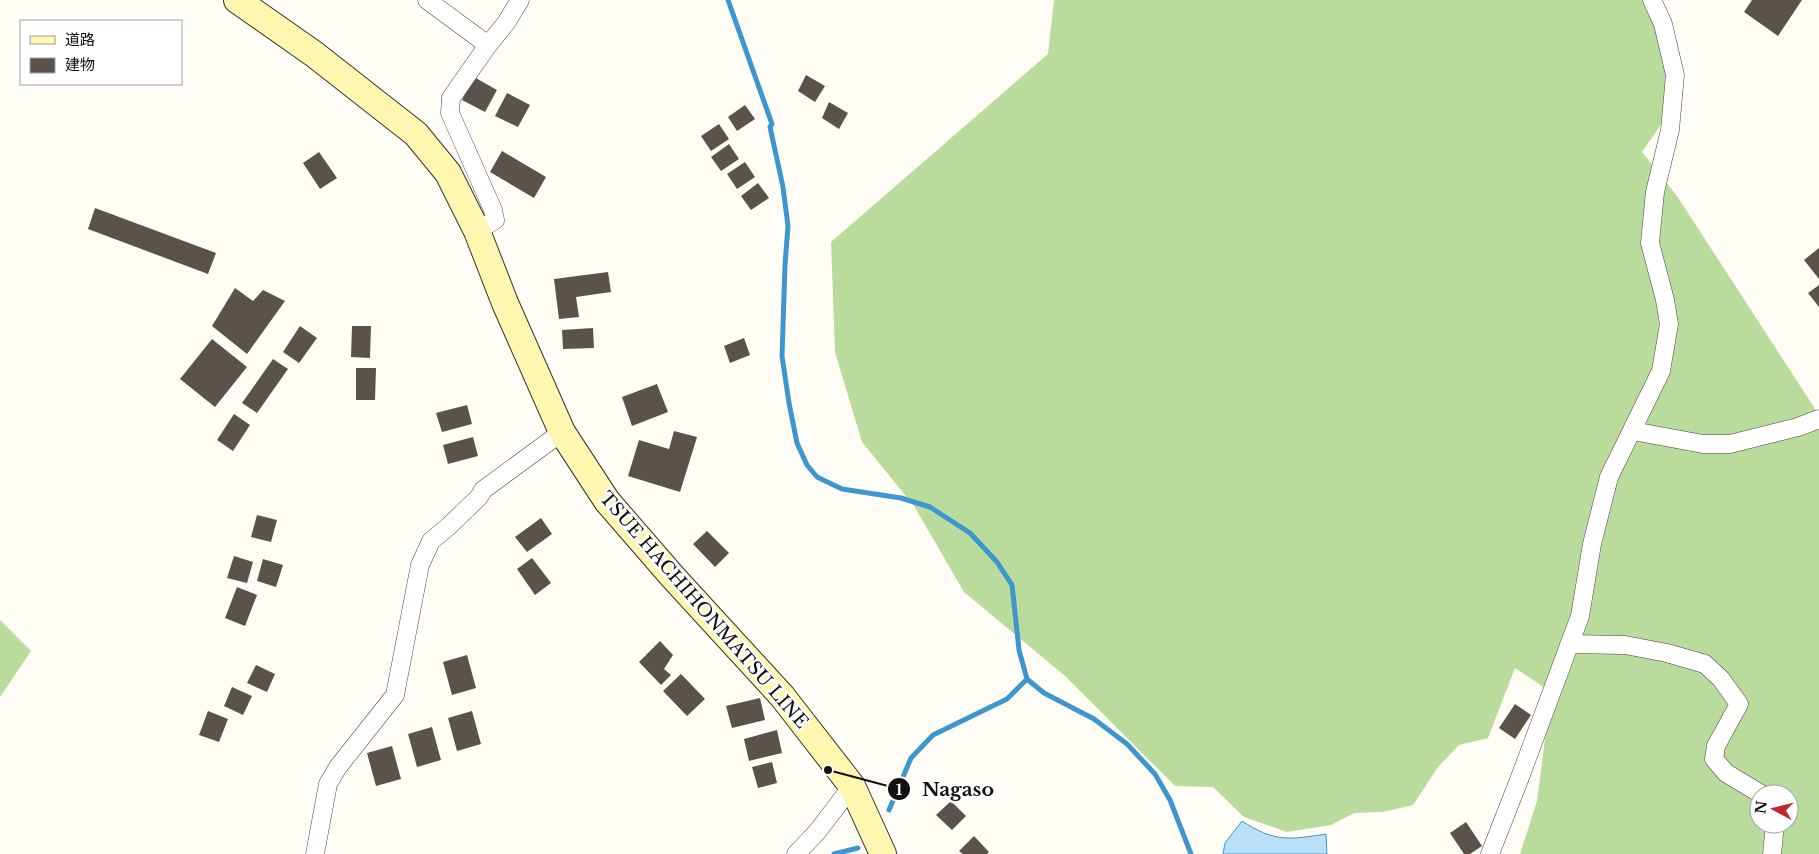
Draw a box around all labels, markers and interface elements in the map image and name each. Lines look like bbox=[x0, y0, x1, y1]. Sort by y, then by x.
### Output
legend bbox=[20, 20, 182, 85]
text: 道路 bbox=[65, 30, 95, 49]
text: 建物 bbox=[65, 55, 95, 74]
street label: TSUE HACHIHONMATSU LINE bbox=[595, 487, 813, 733]
callout: Nagaso bbox=[887, 772, 1004, 806]
text: Nagaso bbox=[922, 778, 994, 801]
text: 1 bbox=[896, 780, 903, 799]
north arrow bbox=[1749, 784, 1799, 834]
text: N bbox=[1751, 800, 1771, 815]

